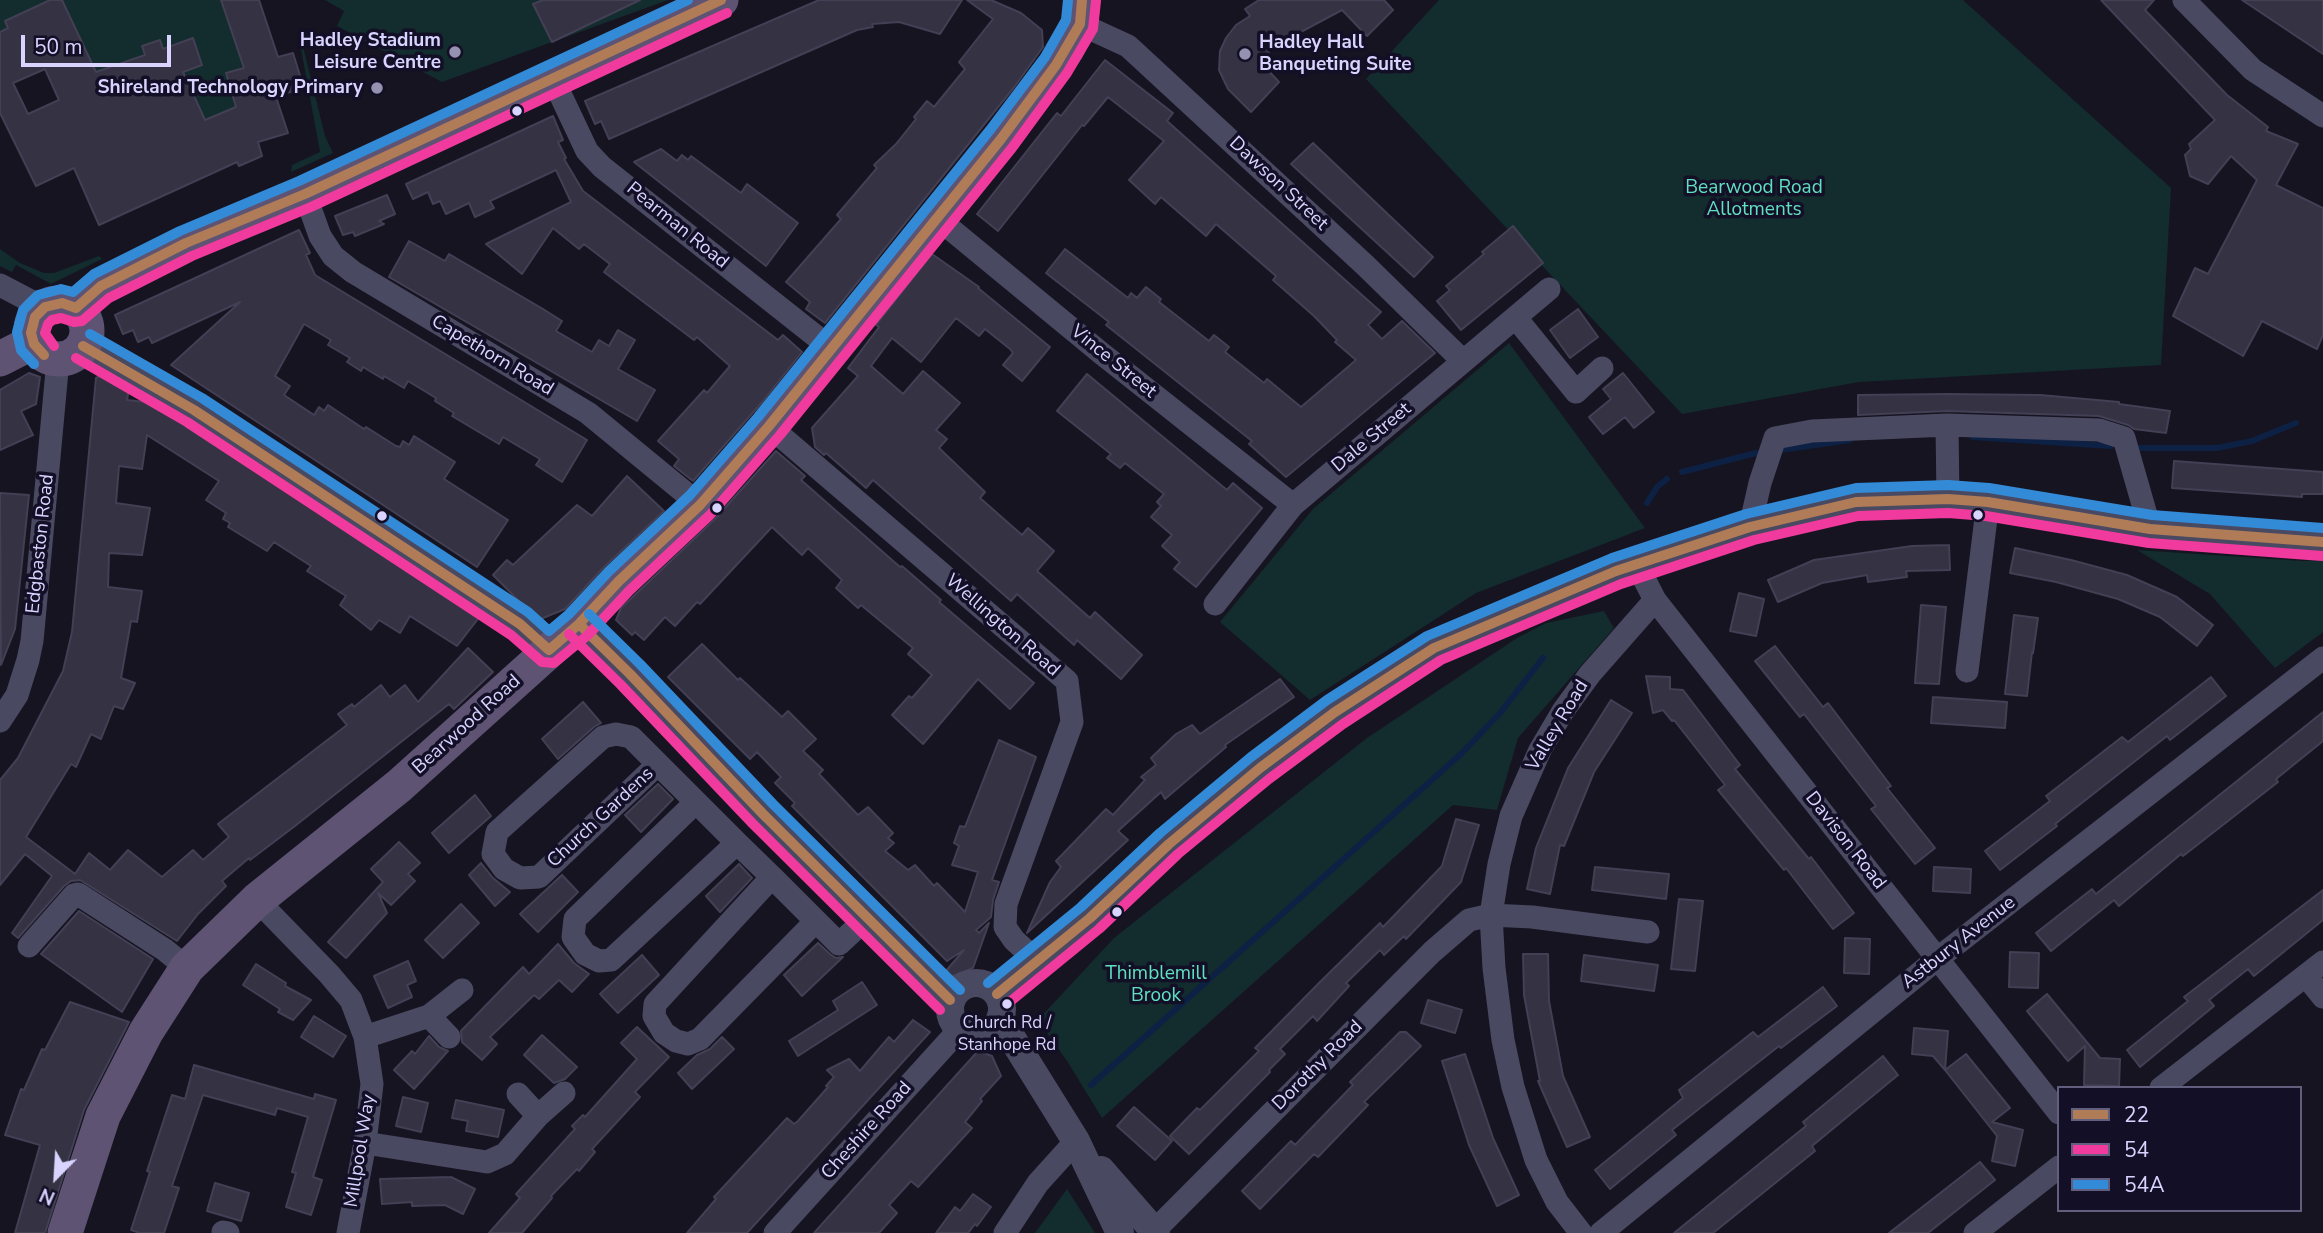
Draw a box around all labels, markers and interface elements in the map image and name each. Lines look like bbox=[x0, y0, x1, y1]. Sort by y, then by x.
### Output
scale bar bbox=[24, 21, 175, 65]
place label: Hadley Stadium Leisure Centre bbox=[300, 30, 441, 74]
place label: Hadley Hall Banqueting Suite bbox=[1259, 32, 1411, 76]
text: 50 m bbox=[34, 33, 83, 61]
marker: Hadley Stadium Leisure Centre bbox=[447, 44, 463, 60]
marker: Hadley Hall Banqueting Suite bbox=[1237, 46, 1253, 62]
place label: Shireland Technology Primary bbox=[98, 77, 363, 99]
marker: Shireland Technology Primary bbox=[369, 80, 385, 96]
unlabelled marker bbox=[510, 104, 524, 118]
street label: Dawson Street bbox=[1224, 132, 1332, 236]
park label: Bearwood Road Allotments bbox=[1685, 177, 1823, 221]
street label: Pearman Road bbox=[621, 178, 733, 274]
street label: Capethorn Road bbox=[427, 311, 557, 401]
street label: Vince Street bbox=[1066, 321, 1160, 403]
street label: Dale Street bbox=[1328, 398, 1416, 478]
street label: Edgbaston Road bbox=[22, 473, 60, 615]
unlabelled marker bbox=[710, 501, 724, 515]
unlabelled marker bbox=[1971, 508, 1985, 522]
unlabelled marker bbox=[375, 509, 389, 523]
street label: Wellington Road bbox=[940, 570, 1064, 682]
street label: Bearwood Road bbox=[408, 671, 526, 779]
street label: Valley Road bbox=[1522, 676, 1594, 776]
street label: Church Gardens bbox=[543, 763, 659, 873]
street label: Davison Road bbox=[1800, 788, 1890, 894]
street label: Astbury Avenue bbox=[1898, 892, 2020, 994]
unlabelled marker bbox=[1110, 905, 1124, 919]
park label: Thimblemill Brook bbox=[1105, 963, 1207, 1007]
marker: Church Rd / Stanhope Rd bbox=[1000, 997, 1014, 1011]
place label: Church Rd / Stanhope Rd bbox=[958, 1014, 1056, 1054]
street label: Dorothy Road bbox=[1268, 1016, 1368, 1116]
street label: Cheshire Road bbox=[817, 1077, 917, 1185]
legend bbox=[2057, 1086, 2302, 1212]
street label: Millpool Way bbox=[341, 1093, 381, 1209]
text: 22 bbox=[2124, 1101, 2149, 1129]
text: 54 bbox=[2124, 1136, 2149, 1164]
north arrow bbox=[21, 1142, 91, 1212]
text: 54A bbox=[2124, 1171, 2165, 1199]
text: N bbox=[36, 1181, 59, 1211]

